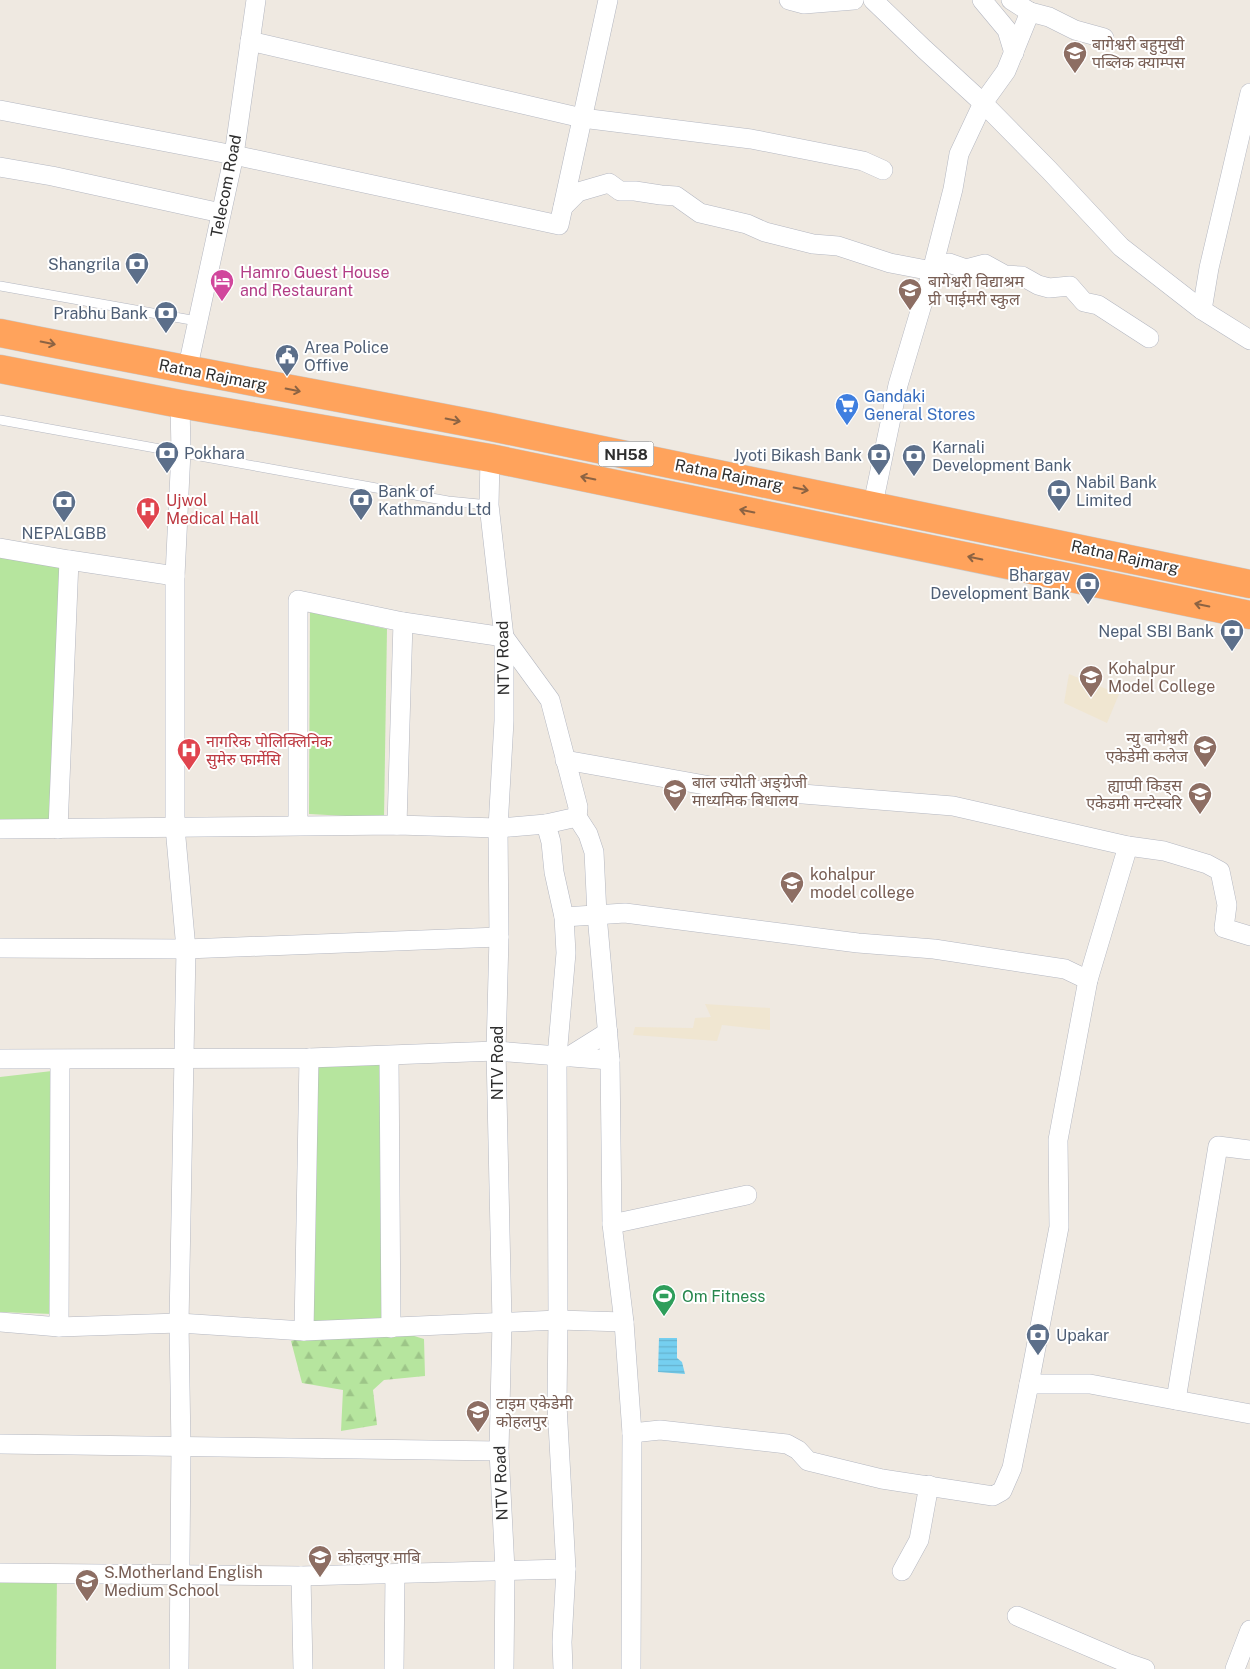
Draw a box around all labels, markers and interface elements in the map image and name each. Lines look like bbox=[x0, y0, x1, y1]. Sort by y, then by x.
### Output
place label: बागेश्वरी बहुमुखी पब्लिक क्याम्पस bbox=[1092, 35, 1186, 72]
school or university icon: बागेश्वरी बहुमुखी पब्लिक क्याम्पस bbox=[1062, 40, 1088, 74]
street label: Telecom Road bbox=[207, 133, 245, 239]
bank icon: Shangrila bbox=[124, 251, 150, 285]
place label: Shangrila bbox=[48, 255, 120, 274]
place label: Hamro Guest House and Restaurant bbox=[240, 263, 390, 300]
hotel icon: Hamro Guest House and Restaurant bbox=[209, 268, 235, 302]
place label: बागेश्वरी विद्याश्रम प्री पाईमरी स्कुल bbox=[928, 272, 1024, 310]
school or university icon: बागेश्वरी विद्याश्रम प्री पाईमरी स्कुल bbox=[897, 277, 923, 311]
bank icon: Prabhu Bank bbox=[153, 300, 179, 334]
place label: Prabhu Bank bbox=[53, 304, 148, 323]
place label: Area Police Offive bbox=[304, 338, 389, 375]
one-way arrow bbox=[39, 339, 55, 348]
public building icon: Area Police Offive bbox=[274, 343, 300, 377]
street label: Ratna Rajmarg bbox=[157, 355, 269, 395]
one-way arrow bbox=[285, 386, 301, 396]
place label: Gandaki General Stores bbox=[864, 387, 975, 424]
supermarket icon: Gandaki General Stores bbox=[834, 392, 860, 426]
one-way arrow bbox=[445, 416, 461, 426]
place label: Karnali Development Bank bbox=[932, 438, 1072, 475]
bank icon: Pokhara bbox=[154, 440, 180, 474]
road number: NH58 bbox=[598, 442, 654, 466]
bank icon: Jyoti Bikash Bank bbox=[866, 442, 892, 476]
bank icon: Karnali Development Bank bbox=[901, 443, 927, 477]
place label: Pokhara bbox=[184, 444, 245, 463]
place label: Jyoti Bikash Bank bbox=[733, 446, 862, 465]
street label: Ratna Rajmarg bbox=[673, 455, 785, 495]
one-way arrow bbox=[580, 473, 596, 482]
place label: Nabil Bank Limited bbox=[1076, 473, 1157, 510]
bank icon: Nabil Bank Limited bbox=[1046, 478, 1072, 512]
place label: Bank of Kathmandu Ltd bbox=[378, 482, 491, 519]
one-way arrow bbox=[793, 485, 809, 495]
bank icon: Bank of Kathmandu Ltd bbox=[348, 487, 374, 521]
bank icon: NEPALGBB bbox=[51, 489, 77, 523]
place label: Ujwol Medical Hall bbox=[166, 491, 260, 528]
hospital icon: Ujwol Medical Hall bbox=[135, 496, 161, 530]
one-way arrow bbox=[739, 506, 755, 515]
place label: NEPALGBB bbox=[22, 524, 106, 543]
street label: Ratna Rajmarg bbox=[1069, 536, 1181, 578]
one-way arrow bbox=[967, 553, 983, 562]
place label: Bhargav Development Bank bbox=[930, 566, 1070, 603]
bank icon: Bhargav Development Bank bbox=[1075, 571, 1101, 605]
one-way arrow bbox=[1195, 600, 1211, 609]
bank icon: Nepal SBI Bank bbox=[1219, 618, 1245, 652]
street label: NTV Road bbox=[493, 620, 513, 696]
place label: Nepal SBI Bank bbox=[1098, 622, 1214, 641]
place label: Kohalpur Model College bbox=[1108, 659, 1215, 696]
school or university icon: Kohalpur Model College bbox=[1078, 664, 1104, 698]
place label: न्यु बागेश्वरी एकेडेमी कलेज bbox=[1106, 729, 1189, 766]
place label: नागरिक पोलिक्लिनिक सुमेरु फार्मेसि bbox=[206, 732, 333, 770]
school or university icon: न्यु बागेश्वरी एकेडेमी कलेज bbox=[1192, 734, 1218, 768]
hospital icon: नागरिक पोलिक्लिनिक सुमेरु फार्मेसि bbox=[176, 737, 202, 771]
place label: बाल ज्योती अङ्ग्रेजी माध्यमिक बिधालय bbox=[692, 773, 808, 810]
place label: ह्याप्पी किड्स एकेडमी मन्टेस्वरि bbox=[1086, 776, 1183, 813]
school or university icon: बाल ज्योती अङ्ग्रेजी माध्यमिक बिधालय bbox=[662, 778, 688, 812]
school or university icon: ह्याप्पी किड्स एकेडमी मन्टेस्वरि bbox=[1187, 781, 1213, 815]
place label: kohalpur model college bbox=[810, 865, 915, 902]
school or university icon: kohalpur model college bbox=[779, 870, 805, 904]
street label: NTV Road bbox=[488, 1026, 507, 1100]
sports icon: Om Fitness bbox=[651, 1283, 677, 1317]
place label: Om Fitness bbox=[682, 1287, 765, 1306]
bank icon: Upakar bbox=[1025, 1322, 1051, 1356]
place label: Upakar bbox=[1056, 1326, 1109, 1345]
place label: टाइम एकेडेमी कोहलपुर bbox=[496, 1394, 574, 1432]
school or university icon: टाइम एकेडेमी कोहलपुर bbox=[465, 1399, 491, 1433]
street label: NTV Road bbox=[490, 1445, 512, 1521]
school or university icon: कोहलपुर माबि bbox=[307, 1544, 333, 1578]
place label: कोहलपुर माबि bbox=[338, 1548, 421, 1568]
place label: S.Motherland English Medium School bbox=[104, 1563, 263, 1600]
school or university icon: S.Motherland English Medium School bbox=[74, 1568, 100, 1602]

